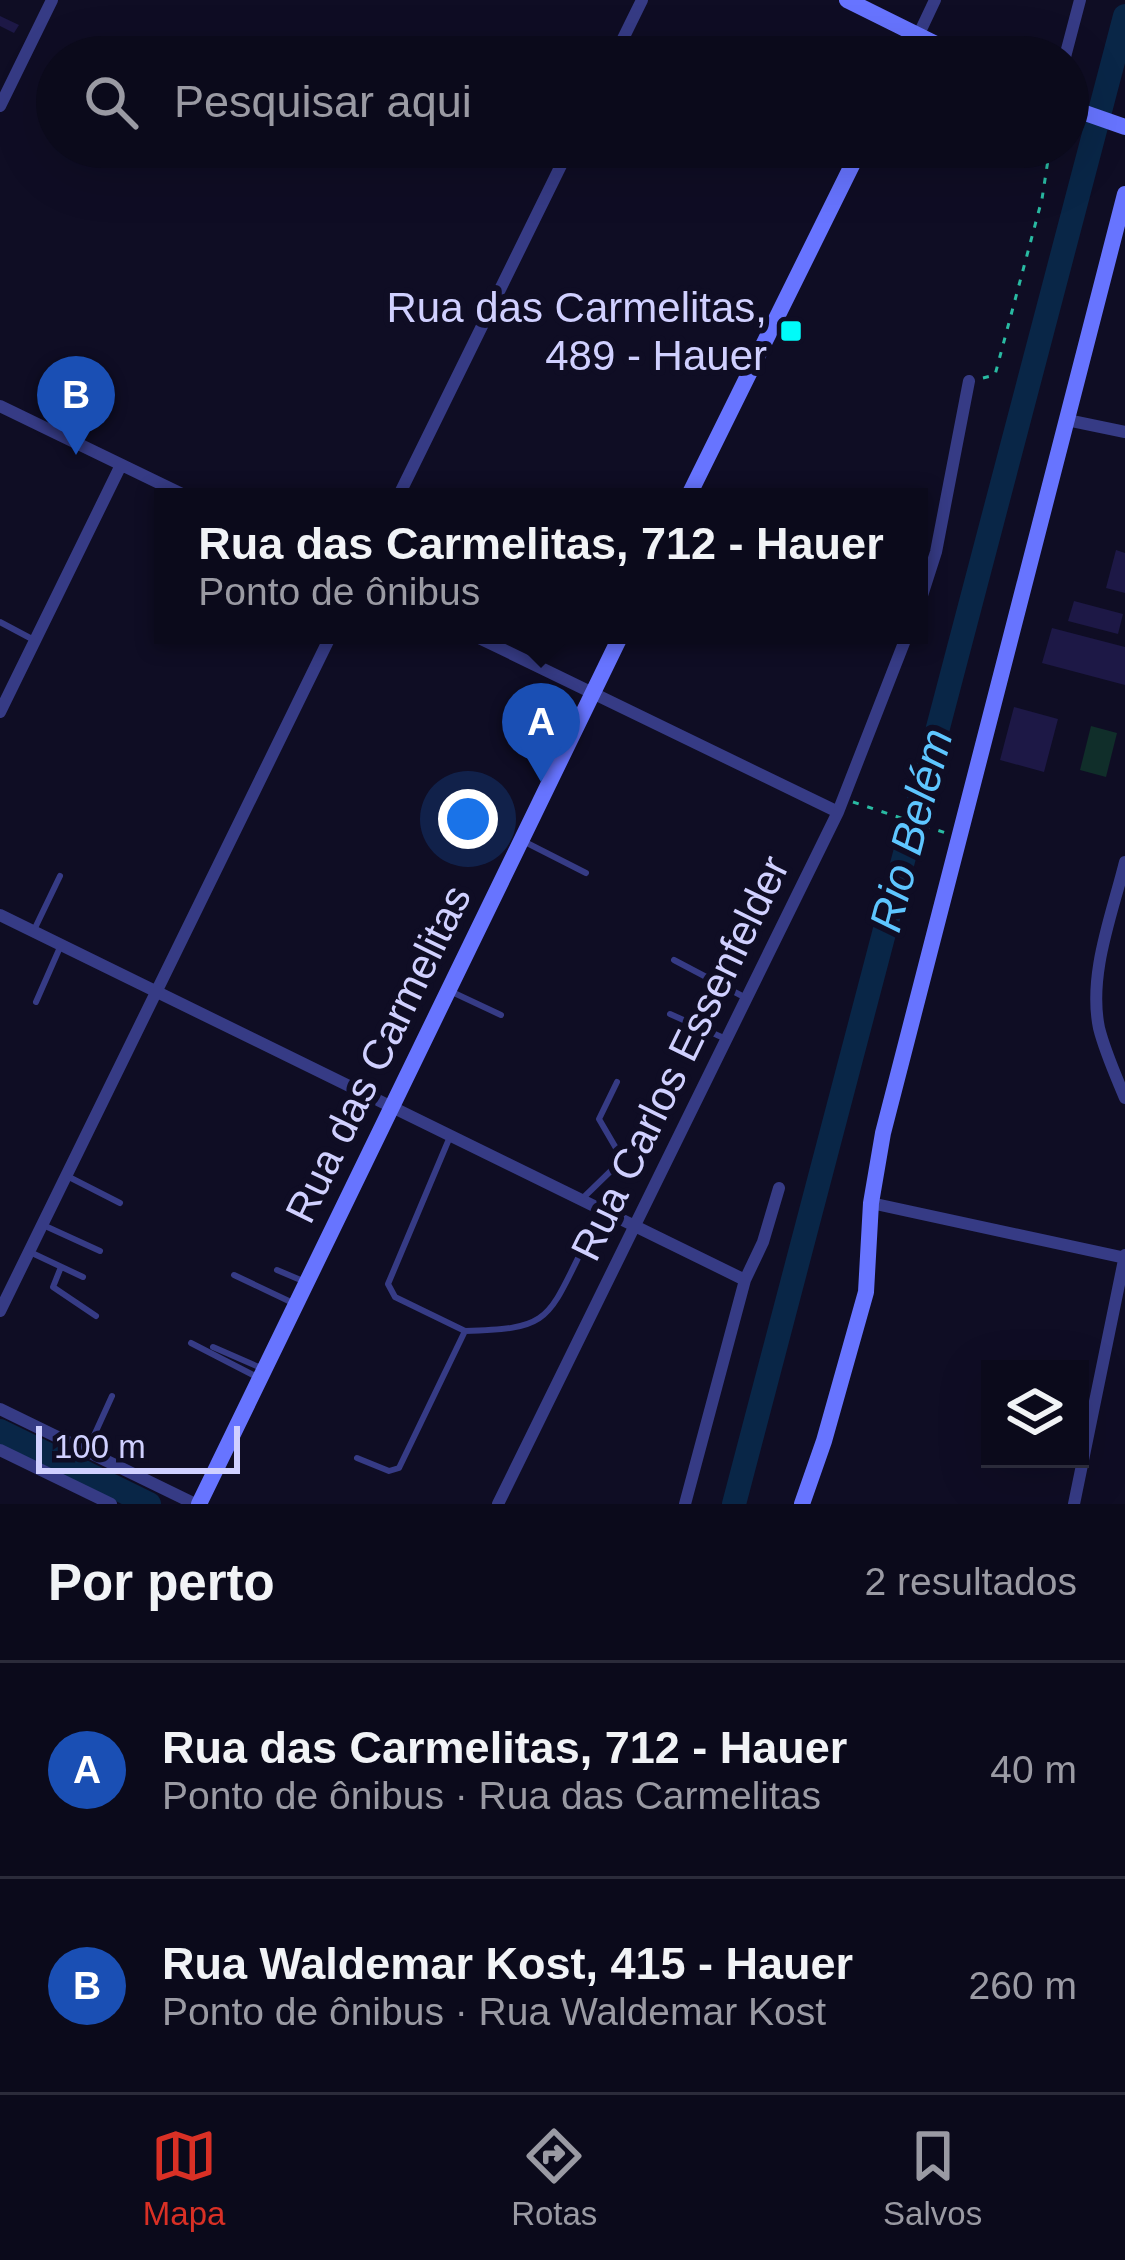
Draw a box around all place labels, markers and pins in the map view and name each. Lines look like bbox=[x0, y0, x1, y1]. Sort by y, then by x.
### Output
place label: Rua das Carmelitas, 489 - Hauer bbox=[387, 284, 767, 379]
marker: Rua das Carmelitas, 489 - Hauer bbox=[778, 318, 804, 344]
pin: B bbox=[37, 356, 115, 455]
pin: A bbox=[502, 683, 580, 782]

